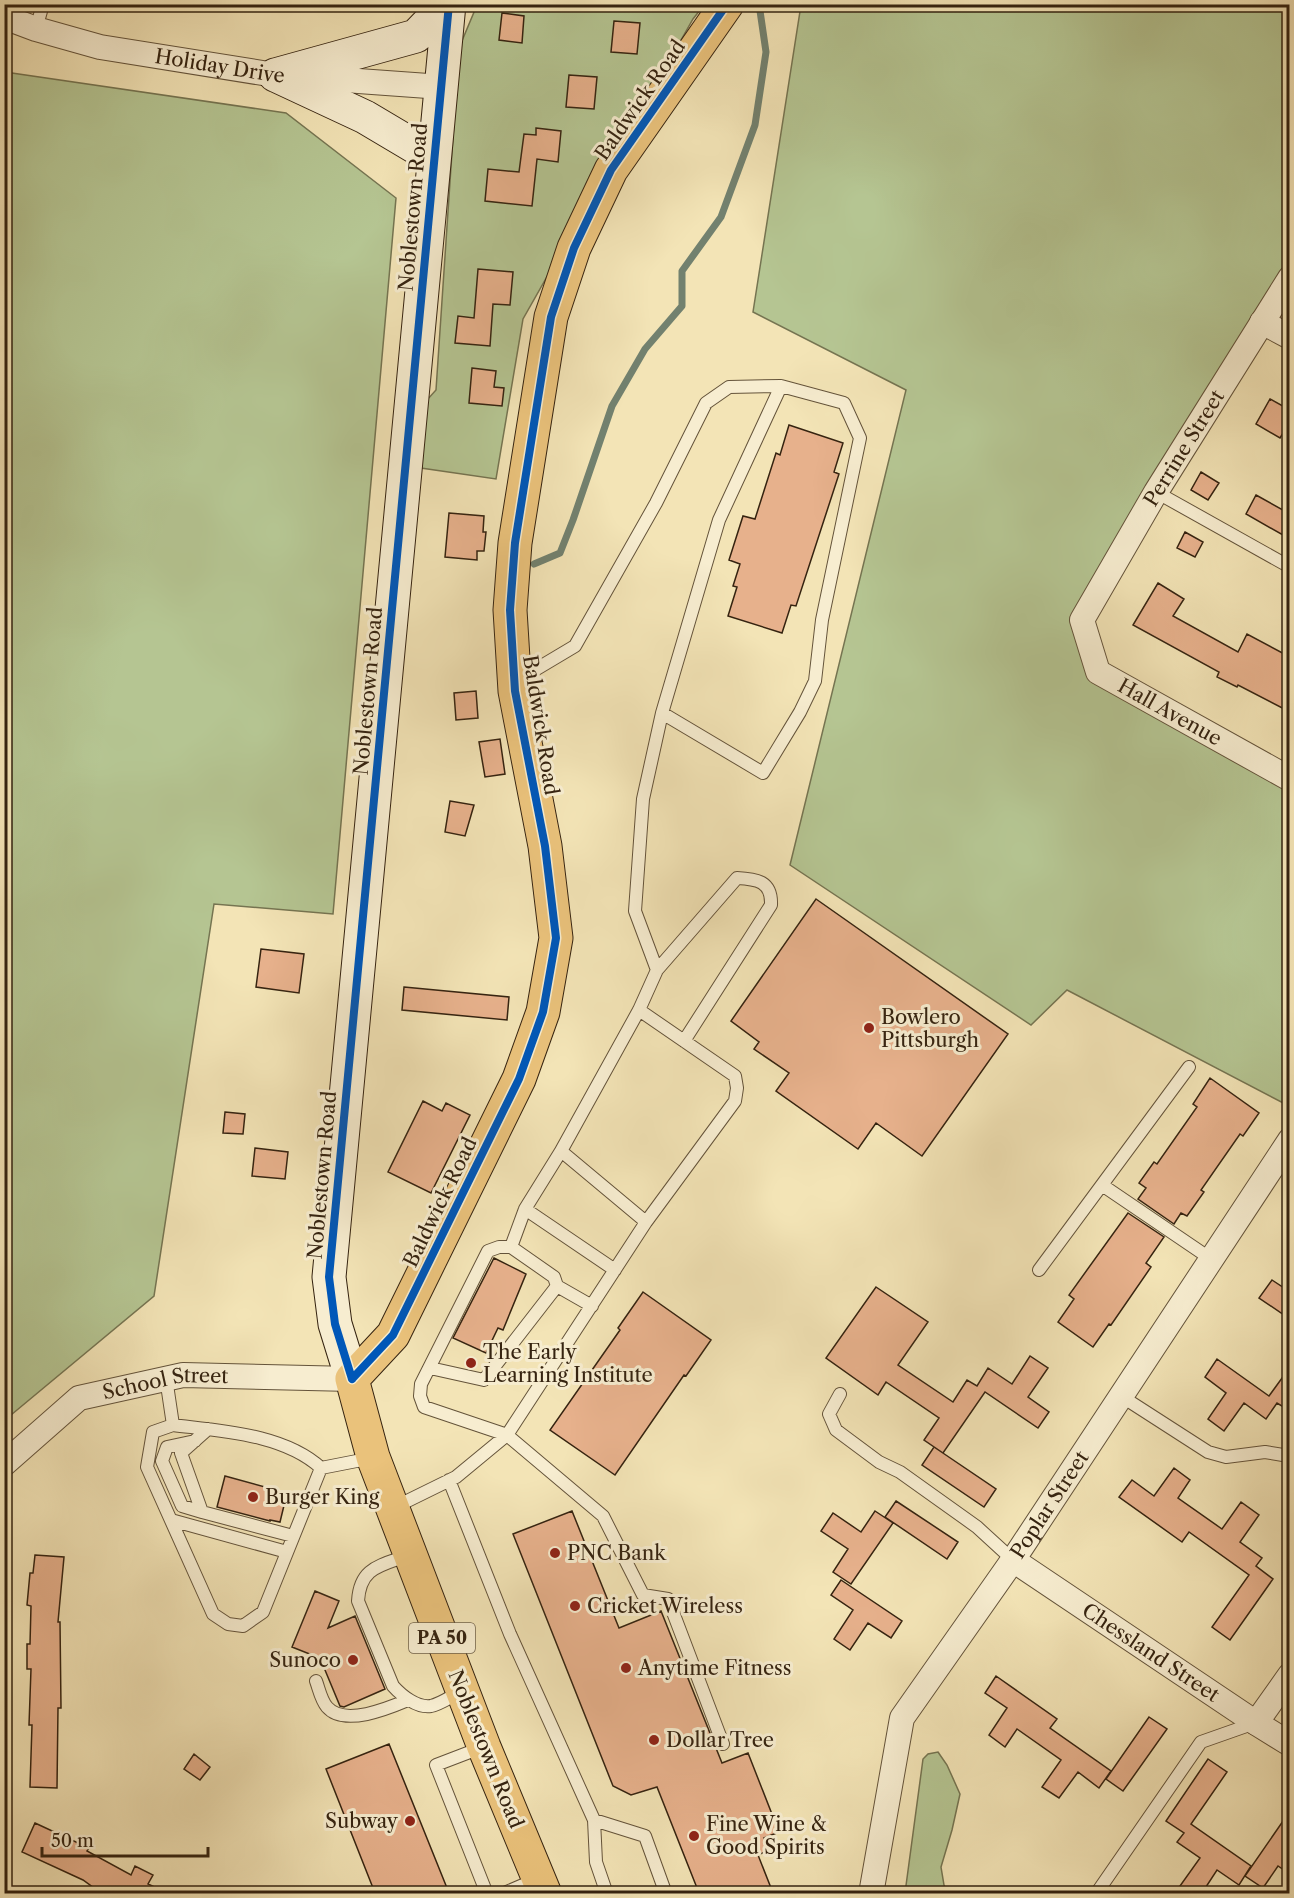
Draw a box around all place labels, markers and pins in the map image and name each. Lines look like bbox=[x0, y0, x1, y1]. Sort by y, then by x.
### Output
place label: Bowlero Pittsburgh bbox=[881, 1005, 979, 1052]
marker: Bowlero Pittsburgh bbox=[862, 1021, 876, 1035]
place label: The Early Learning Institute bbox=[483, 1340, 653, 1387]
marker: The Early Learning Institute bbox=[464, 1356, 478, 1370]
place label: Burger King bbox=[265, 1485, 380, 1509]
marker: Burger King bbox=[246, 1490, 260, 1504]
place label: PNC Bank bbox=[567, 1541, 667, 1565]
marker: PNC Bank bbox=[548, 1546, 562, 1560]
place label: Cricket Wireless bbox=[587, 1594, 743, 1618]
marker: Cricket Wireless bbox=[568, 1599, 582, 1613]
place label: Sunoco bbox=[269, 1648, 341, 1672]
marker: Sunoco bbox=[346, 1653, 360, 1667]
place label: Anytime Fitness bbox=[637, 1656, 792, 1680]
marker: Anytime Fitness bbox=[619, 1661, 633, 1675]
place label: Dollar Tree bbox=[666, 1728, 774, 1752]
marker: Dollar Tree bbox=[647, 1733, 661, 1747]
place label: Subway bbox=[325, 1809, 399, 1833]
place label: Fine Wine & Good Spirits bbox=[706, 1812, 826, 1859]
marker: Subway bbox=[403, 1814, 417, 1828]
marker: Fine Wine & Good Spirits bbox=[687, 1829, 701, 1843]

